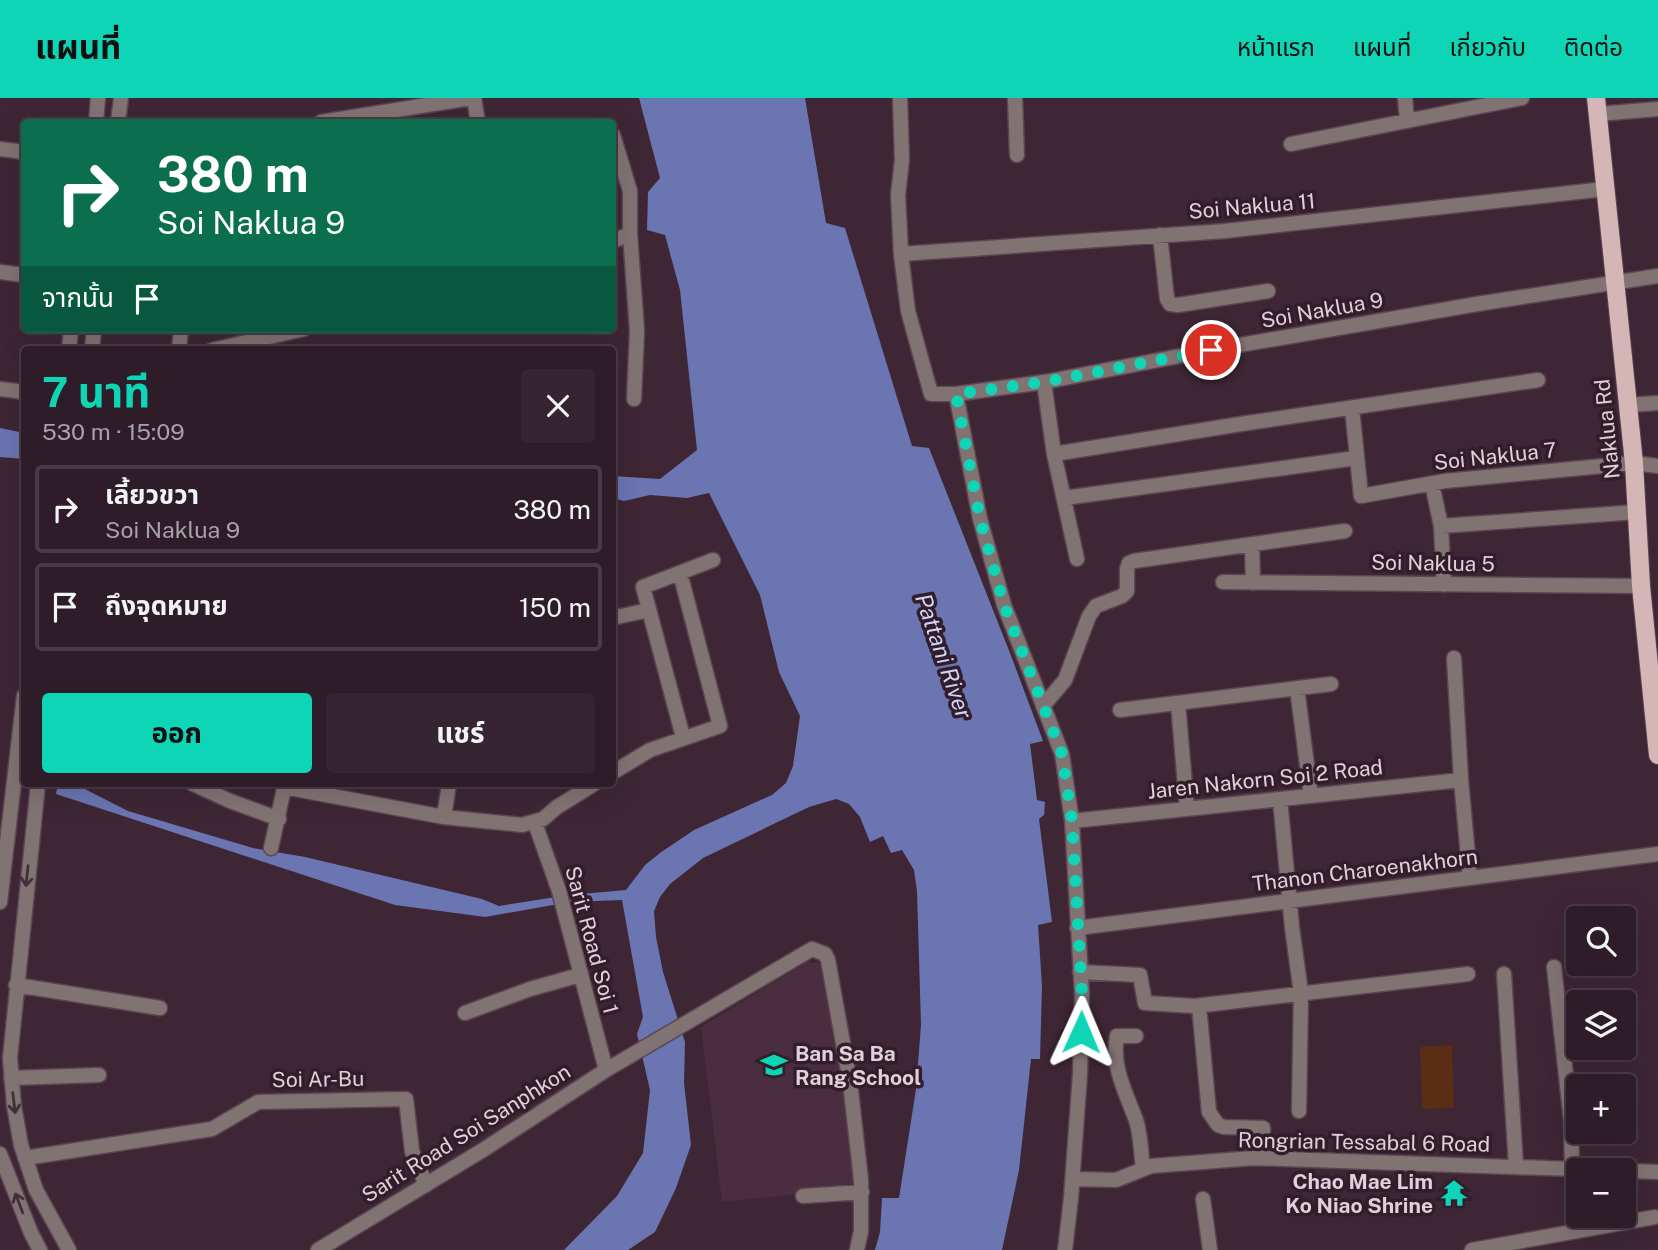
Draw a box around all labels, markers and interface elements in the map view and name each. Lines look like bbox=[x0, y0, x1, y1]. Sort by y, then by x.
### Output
text: แผนที่ bbox=[35, 28, 121, 66]
text: หน้าแรก bbox=[1237, 33, 1315, 61]
text: แผนที่ bbox=[1353, 33, 1411, 61]
text: เกี่ยวกับ bbox=[1449, 33, 1526, 61]
text: ติดต่อ bbox=[1564, 33, 1623, 61]
text: 380 m bbox=[157, 145, 309, 203]
icon: right bbox=[42, 147, 133, 238]
street label: Soi Naklua 11 bbox=[1187, 188, 1317, 224]
text: Soi Naklua 9 bbox=[157, 204, 345, 241]
icon: arrive bbox=[128, 280, 166, 318]
text: จากนั้น bbox=[42, 282, 114, 313]
street label: Soi Naklua 9 bbox=[1259, 287, 1385, 333]
pin bbox=[1181, 320, 1241, 380]
icon: arrive bbox=[1192, 331, 1230, 369]
text: 7 นาที bbox=[42, 367, 150, 416]
button: close bbox=[521, 369, 595, 443]
street label: Naklua Rd bbox=[1589, 378, 1625, 480]
text: 530 m · 15:09 bbox=[42, 418, 185, 445]
street label: Soi Naklua 7 bbox=[1433, 437, 1557, 475]
text: เลี้ยวขวา bbox=[105, 479, 199, 510]
icon: right bbox=[46, 490, 84, 528]
text: 380 m bbox=[513, 494, 591, 525]
text: Soi Naklua 9 bbox=[105, 516, 240, 543]
street label: Soi Naklua 5 bbox=[1371, 549, 1495, 577]
icon: arrive bbox=[46, 588, 84, 626]
text: ถึงจุดหมาย bbox=[105, 590, 228, 621]
water label: Pattani River bbox=[910, 590, 978, 722]
text: 150 m bbox=[519, 592, 591, 623]
button: ออก bbox=[42, 693, 312, 773]
button: แชร์ bbox=[326, 693, 595, 773]
street label: Jaren Nakorn Soi 2 Road bbox=[1146, 754, 1384, 804]
street label: Thanon Charoenakhorn bbox=[1251, 844, 1479, 896]
street label: Sarit Road Soi 1 bbox=[560, 863, 624, 1017]
one-way arrow bbox=[21, 864, 34, 887]
map controls bbox=[1566, 906, 1636, 1228]
button: search bbox=[1566, 906, 1636, 976]
button: layers bbox=[1566, 990, 1636, 1060]
position arrow bbox=[1044, 995, 1118, 1069]
place label: Ban Sa Ba Rang School bbox=[795, 1041, 921, 1090]
school or university icon: Ban Sa Ba Rang School bbox=[759, 1050, 789, 1080]
street label: Sarit Road Soi Sanphkon bbox=[357, 1059, 575, 1207]
street label: Soi Ar-Bu bbox=[272, 1066, 364, 1092]
button: + bbox=[1566, 1074, 1636, 1144]
one-way arrow bbox=[8, 1091, 21, 1113]
street label: Rongrian Tessabal 6 Road bbox=[1238, 1127, 1490, 1157]
button: − bbox=[1566, 1158, 1636, 1228]
place label: Chao Mae Lim Ko Niao Shrine bbox=[1285, 1169, 1433, 1218]
temple icon: Chao Mae Lim Ko Niao Shrine bbox=[1439, 1178, 1469, 1208]
one-way arrow bbox=[11, 1192, 24, 1214]

